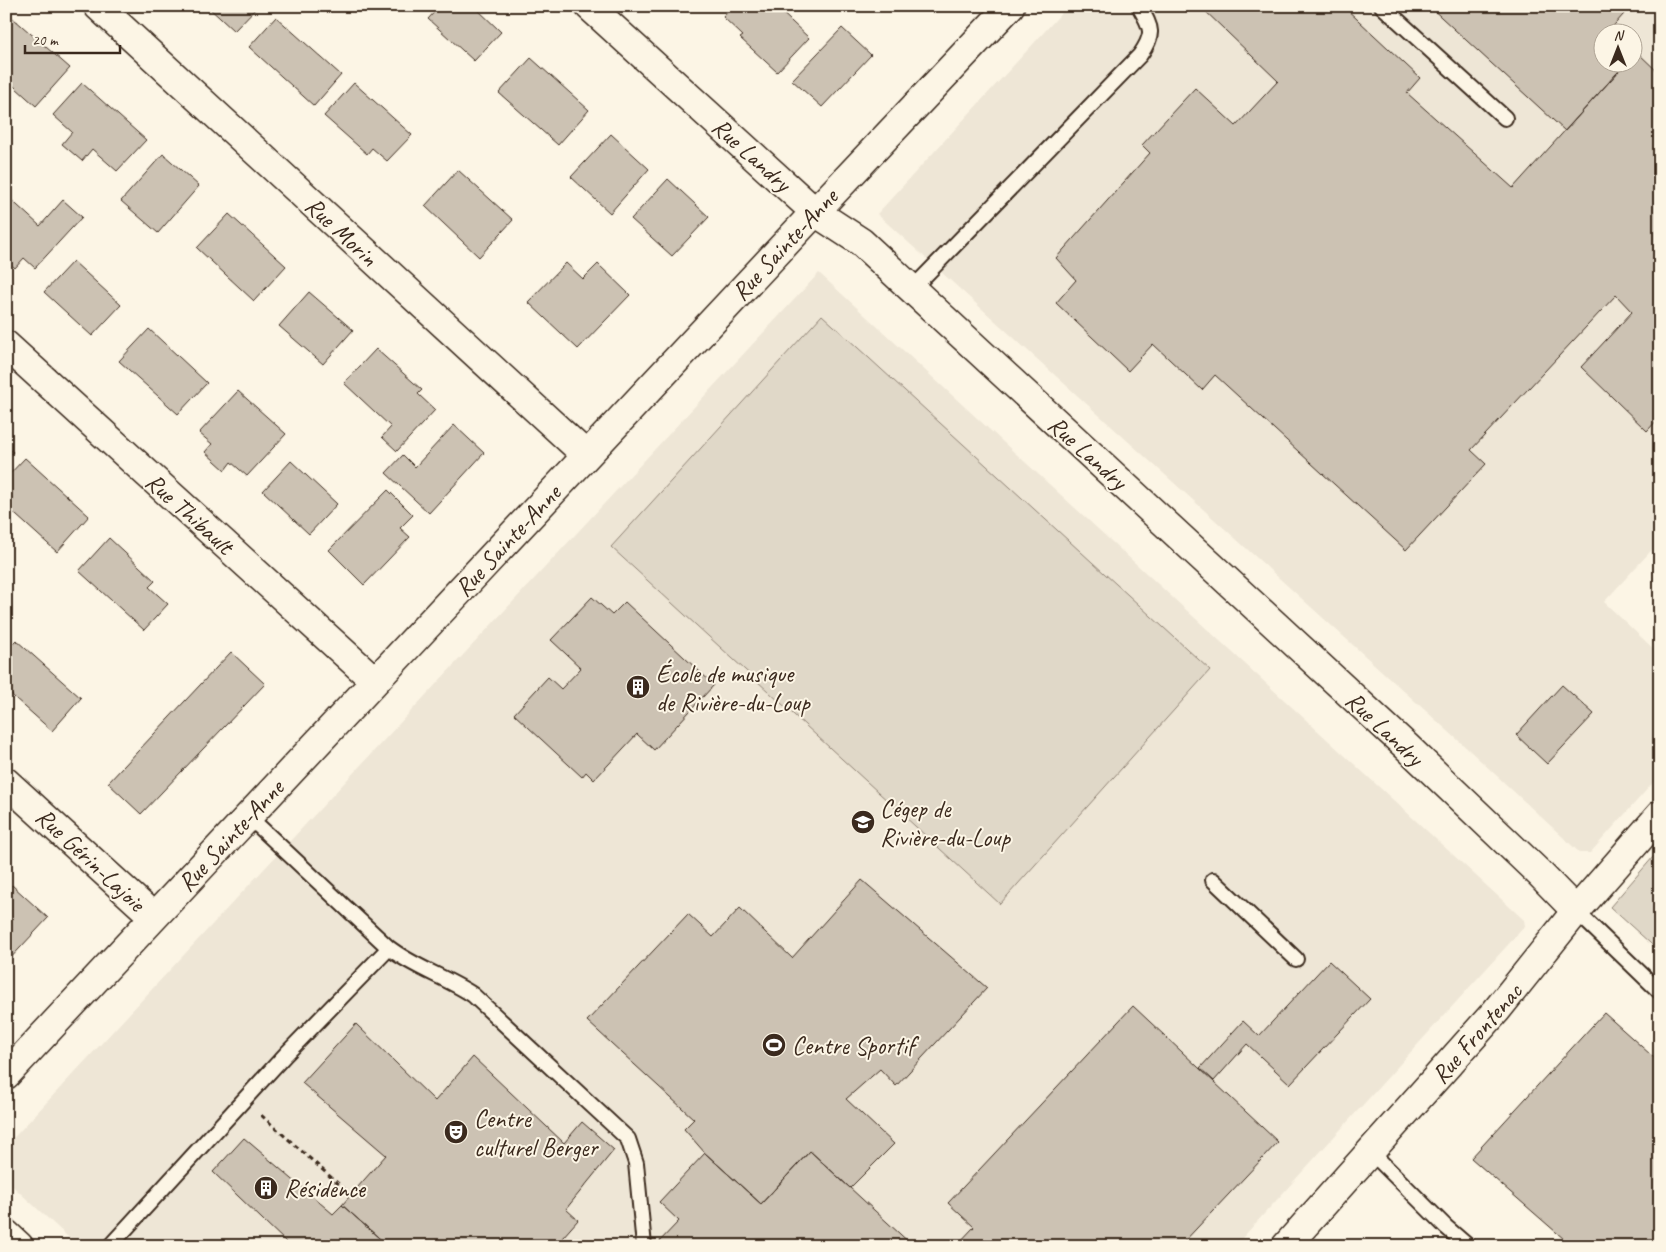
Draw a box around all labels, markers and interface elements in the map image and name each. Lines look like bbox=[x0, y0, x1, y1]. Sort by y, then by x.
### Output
scale bar bbox=[25, 22, 120, 54]
north arrow bbox=[1594, 22, 1644, 72]
text: N bbox=[1614, 27, 1625, 44]
text: 20 m bbox=[32, 31, 59, 50]
street label: Rue Landry bbox=[705, 111, 799, 200]
street label: Rue Sainte-Anne bbox=[725, 181, 846, 307]
street label: Rue Morin bbox=[298, 190, 385, 274]
street label: Rue Landry bbox=[1041, 409, 1135, 498]
street label: Rue Thibault bbox=[139, 466, 242, 563]
street label: Rue Sainte-Anne bbox=[448, 477, 569, 603]
place label: École de musique de Rivière-du-Loup bbox=[656, 658, 811, 719]
building icon: École de musique de Rivière-du-Loup bbox=[625, 674, 651, 700]
street label: Rue Landry bbox=[1338, 684, 1432, 775]
street label: Rue Sainte-Anne bbox=[171, 772, 292, 898]
place label: Cégep de Rivière-du-Loup bbox=[880, 793, 1011, 854]
street label: Rue Gérin-Lajoie bbox=[29, 801, 153, 920]
school or university icon: Cégep de Rivière-du-Loup bbox=[850, 809, 876, 835]
street label: Rue Frontenac bbox=[1424, 976, 1530, 1091]
place label: Centre Sportif bbox=[792, 1030, 919, 1062]
sports icon: Centre Sportif bbox=[761, 1032, 787, 1058]
place label: Centre culturel Berger bbox=[474, 1103, 599, 1164]
theatre icon: Centre culturel Berger bbox=[443, 1119, 469, 1145]
place label: Résidence bbox=[284, 1173, 367, 1205]
building icon: Résidence bbox=[253, 1175, 279, 1201]

